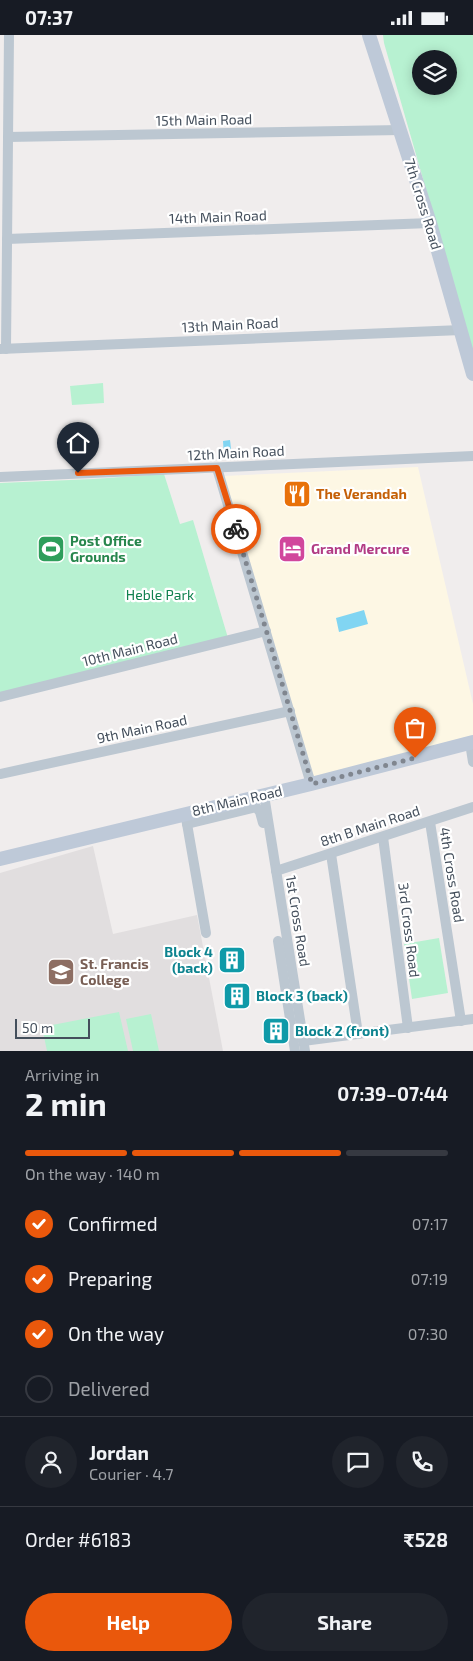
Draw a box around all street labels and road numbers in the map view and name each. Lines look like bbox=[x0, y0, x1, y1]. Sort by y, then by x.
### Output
street label: 15th Main Road bbox=[156, 110, 252, 129]
street label: 7th Cross Road bbox=[402, 156, 445, 252]
street label: 14th Main Road bbox=[169, 206, 267, 227]
street label: 13th Main Road bbox=[181, 313, 279, 336]
street label: 12th Main Road bbox=[187, 441, 285, 464]
street label: 10th Main Road bbox=[80, 629, 179, 670]
street label: 9th Main Road bbox=[95, 711, 188, 746]
street label: 8th Main Road bbox=[190, 782, 284, 819]
street label: 8th B Main Road bbox=[318, 801, 422, 850]
street label: 4th Cross Road bbox=[437, 826, 468, 924]
street label: 1st Cross Road bbox=[283, 874, 314, 968]
street label: 3rd Cross Road bbox=[395, 882, 424, 978]

